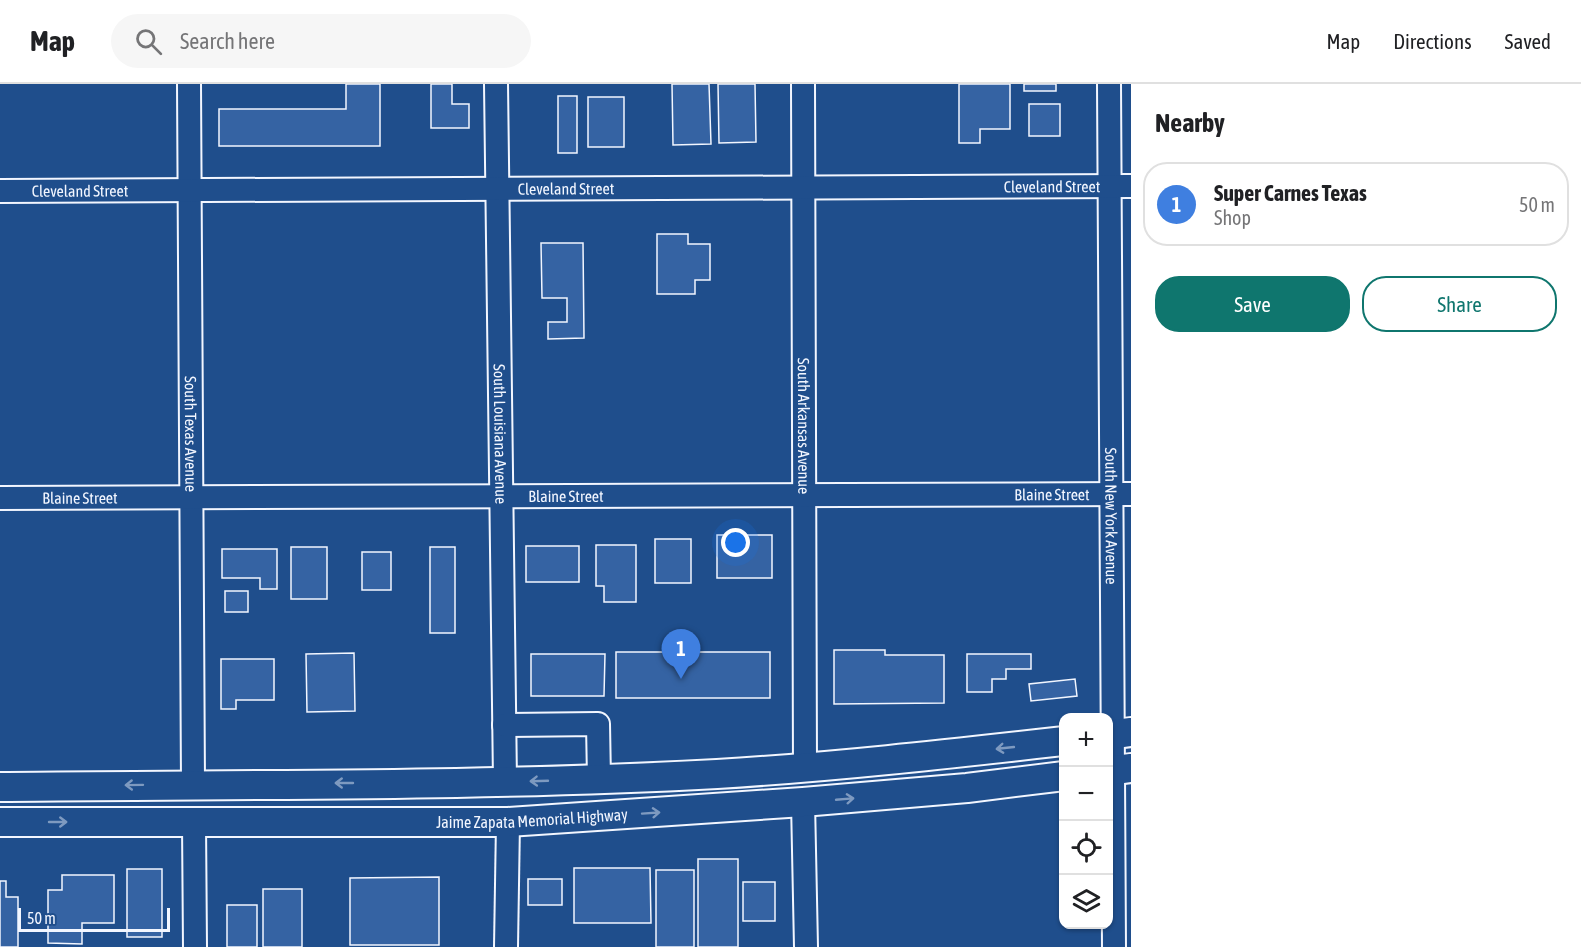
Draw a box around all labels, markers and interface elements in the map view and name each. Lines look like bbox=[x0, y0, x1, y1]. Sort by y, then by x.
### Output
search box bbox=[111, 14, 531, 68]
text: Map bbox=[30, 25, 75, 57]
icon: search bbox=[132, 25, 165, 58]
text: Search here bbox=[180, 28, 275, 54]
text: Map bbox=[1326, 29, 1360, 53]
text: Directions bbox=[1393, 29, 1472, 53]
text: Saved bbox=[1505, 29, 1551, 53]
text: Nearby bbox=[1155, 108, 1225, 138]
street label: Cleveland Street bbox=[1004, 177, 1101, 196]
street label: Cleveland Street bbox=[518, 179, 615, 198]
text: Super Carnes Texas bbox=[1214, 180, 1367, 206]
street label: Cleveland Street bbox=[32, 181, 129, 200]
text: 1 bbox=[1172, 193, 1181, 216]
text: 50 m bbox=[1519, 193, 1555, 216]
text: Shop bbox=[1214, 206, 1251, 229]
button: Save bbox=[1155, 276, 1350, 332]
button: Share bbox=[1362, 276, 1557, 332]
street label: South Arkansas Avenue bbox=[795, 358, 813, 494]
street label: South Louisiana Avenue bbox=[491, 364, 510, 504]
street label: South Texas Avenue bbox=[182, 376, 200, 492]
street label: South New York Avenue bbox=[1102, 447, 1121, 584]
street label: Blaine Street bbox=[1014, 485, 1090, 503]
street label: Blaine Street bbox=[528, 487, 604, 505]
street label: Blaine Street bbox=[42, 489, 118, 507]
your location bbox=[721, 528, 750, 557]
pin: 1 bbox=[662, 630, 700, 679]
map controls bbox=[1059, 713, 1113, 929]
button: + bbox=[1059, 713, 1113, 767]
one-way arrow bbox=[996, 743, 1016, 754]
button: − bbox=[1059, 767, 1113, 821]
one-way arrow bbox=[529, 775, 549, 787]
one-way arrow bbox=[334, 777, 354, 789]
one-way arrow bbox=[125, 779, 145, 791]
one-way arrow bbox=[835, 793, 855, 804]
street label: Jaime Zapata Memorial Highway bbox=[436, 805, 629, 832]
one-way arrow bbox=[641, 807, 660, 818]
one-way arrow bbox=[48, 816, 68, 828]
button: locate bbox=[1059, 821, 1113, 875]
button: layers bbox=[1059, 875, 1113, 929]
scale bar bbox=[18, 905, 170, 932]
text: 50 m bbox=[27, 909, 56, 927]

